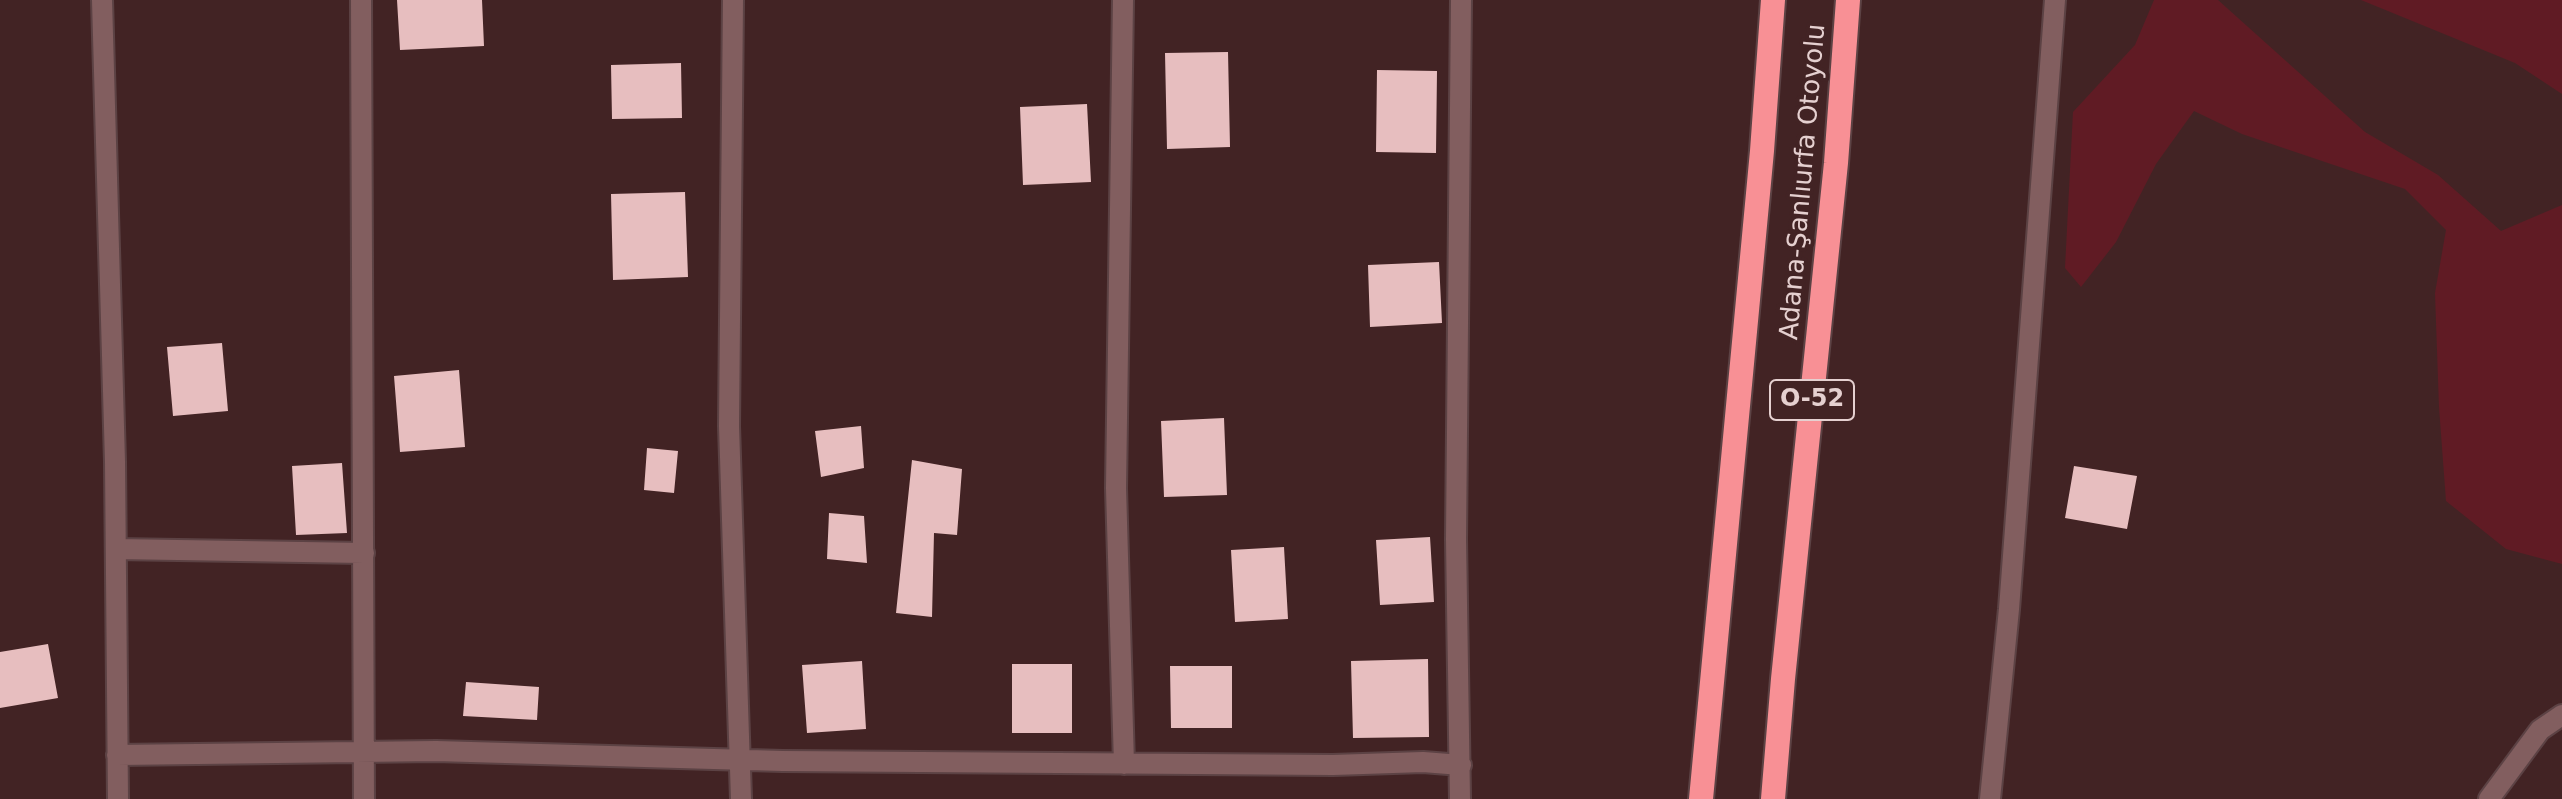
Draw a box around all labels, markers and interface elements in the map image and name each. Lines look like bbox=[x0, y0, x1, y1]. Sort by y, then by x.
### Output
street label: Adana-Şanlıurfa Otoyolu bbox=[1775, 23, 1833, 341]
road number: O-52 bbox=[1770, 380, 1854, 420]

